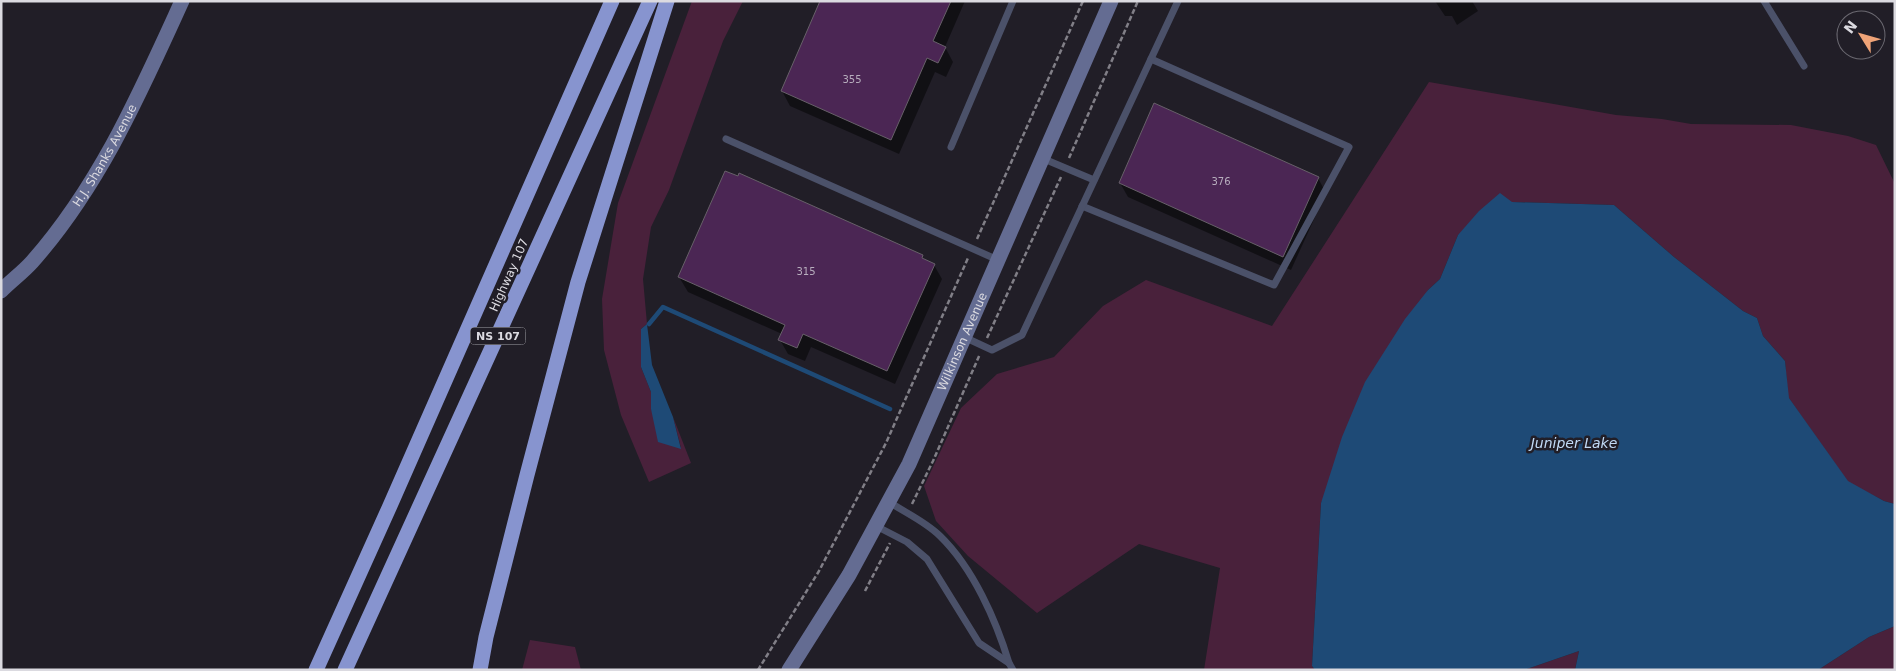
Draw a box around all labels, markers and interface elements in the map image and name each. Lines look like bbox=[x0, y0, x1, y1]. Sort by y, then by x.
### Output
north arrow bbox=[1836, 10, 1886, 60]
text: N bbox=[1841, 18, 1861, 37]
house number: 355 bbox=[842, 74, 862, 85]
street label: H.J. Shanks Avenue bbox=[70, 102, 140, 209]
house number: 376 bbox=[1211, 176, 1231, 187]
street label: Highway 107 bbox=[487, 236, 531, 314]
house number: 315 bbox=[796, 266, 816, 277]
street label: Wilkinson Avenue bbox=[935, 290, 990, 393]
road number: NS 107 bbox=[470, 328, 526, 344]
water label: Juniper Lake bbox=[1528, 435, 1617, 451]

